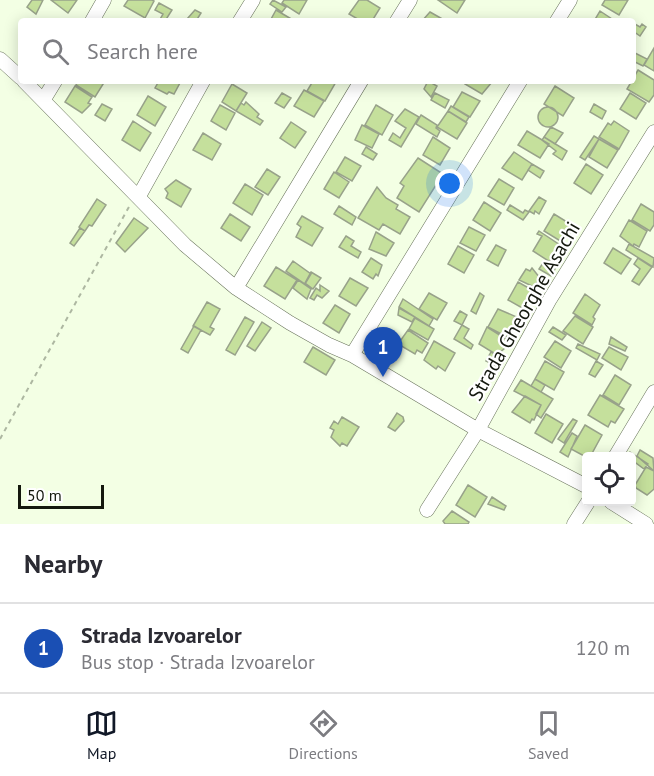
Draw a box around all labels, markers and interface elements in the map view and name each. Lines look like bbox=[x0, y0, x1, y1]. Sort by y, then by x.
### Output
search box bbox=[18, 18, 636, 84]
icon: search bbox=[39, 35, 72, 68]
text: Search here bbox=[87, 37, 198, 65]
your location bbox=[435, 169, 464, 198]
street label: Strada Gheorghe Asachi bbox=[462, 217, 586, 405]
pin: 1 bbox=[364, 328, 403, 377]
map controls bbox=[582, 452, 636, 506]
button: locate bbox=[582, 452, 636, 506]
scale bar bbox=[18, 482, 104, 510]
text: 50 m bbox=[27, 485, 62, 505]
text: Nearby bbox=[24, 547, 102, 580]
text: Strada Izvoarelor bbox=[81, 621, 242, 649]
text: 1 bbox=[38, 635, 49, 661]
text: 120 m bbox=[576, 635, 630, 661]
text: Bus stop · Strada Izvoarelor bbox=[81, 649, 315, 675]
tab: Map bbox=[85, 707, 118, 763]
tab: Directions bbox=[289, 707, 358, 763]
tab: Saved bbox=[528, 707, 569, 763]

